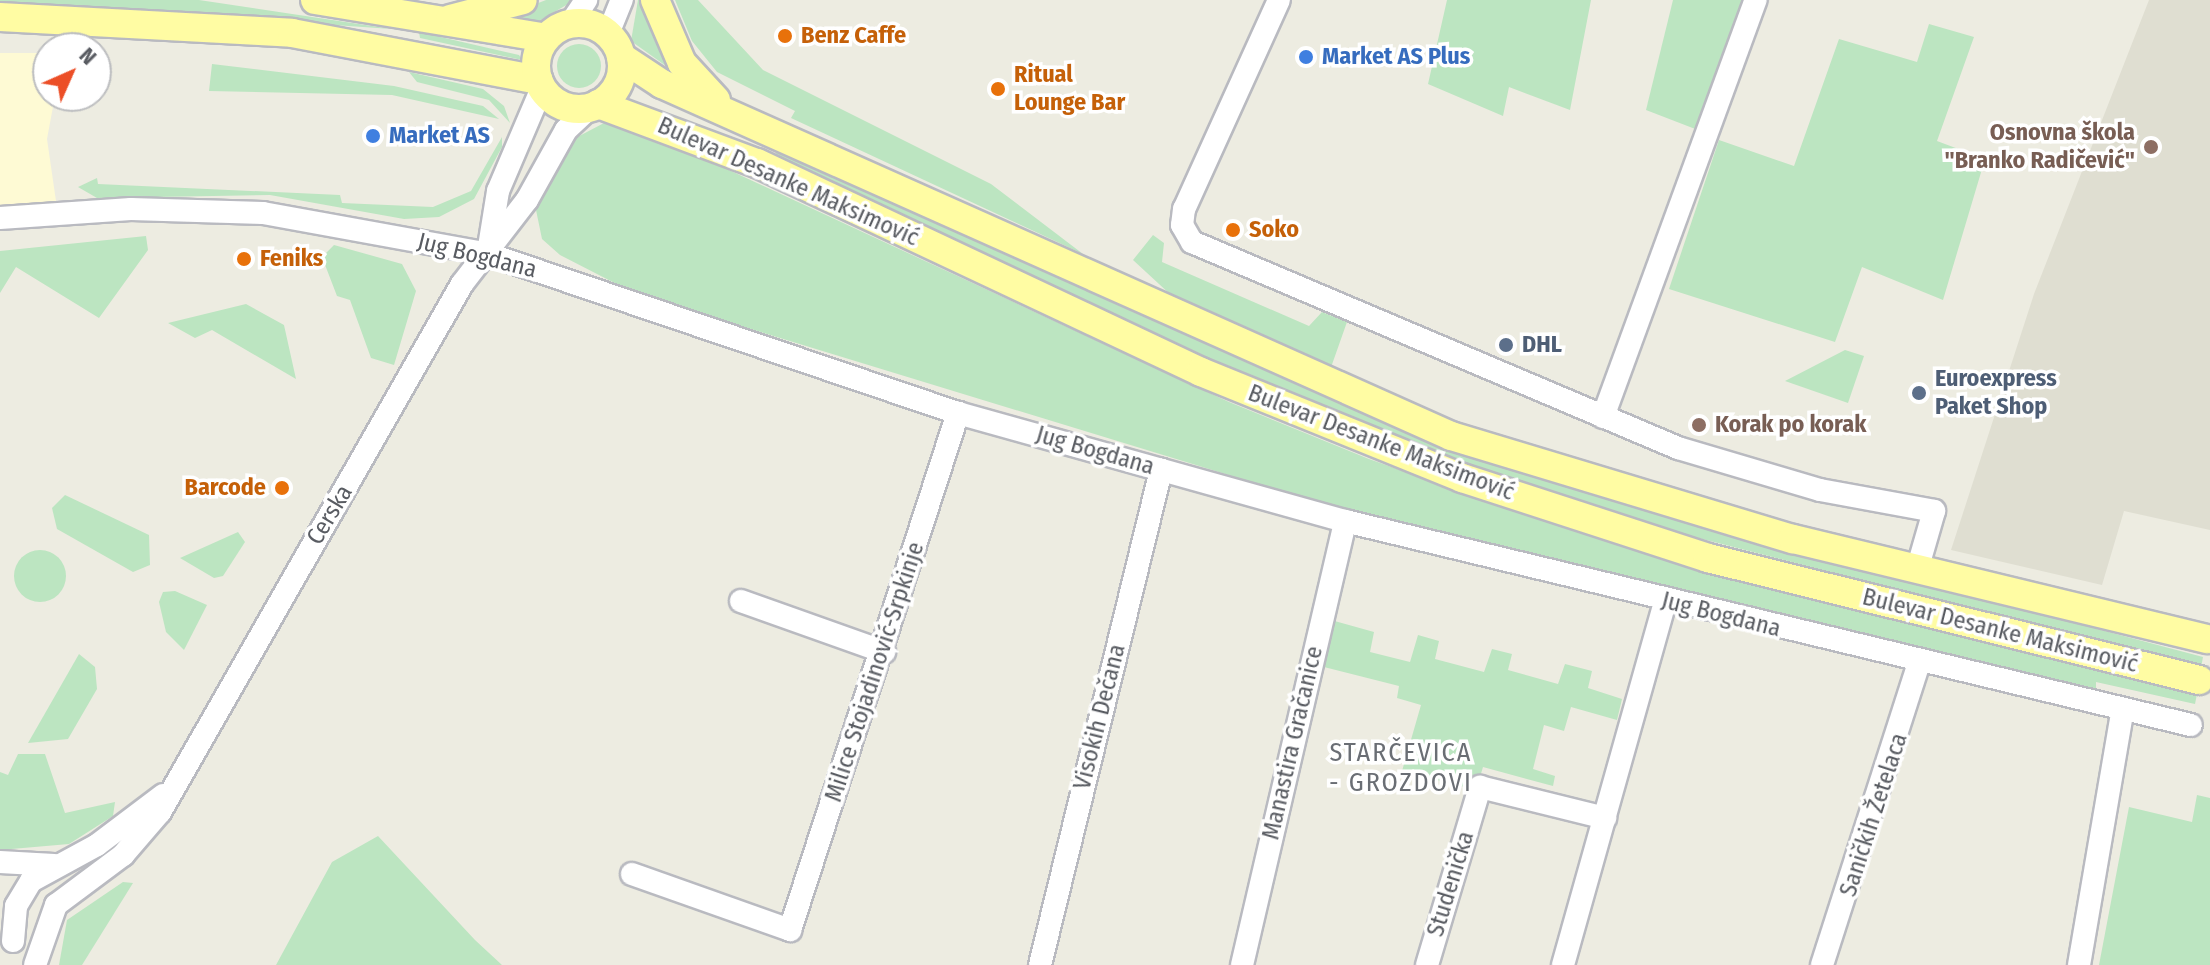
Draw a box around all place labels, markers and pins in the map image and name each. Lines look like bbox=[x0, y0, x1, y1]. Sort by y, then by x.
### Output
place label: Benz Caffe bbox=[801, 22, 906, 50]
marker: Benz Caffe bbox=[776, 27, 794, 45]
place label: Market AS Plus bbox=[1322, 43, 1470, 71]
marker: Market AS Plus bbox=[1297, 48, 1315, 66]
place label: Ritual Lounge Bar bbox=[1014, 61, 1125, 117]
marker: Ritual Lounge Bar bbox=[989, 80, 1007, 98]
place label: Osnovna škola "Branko Radičević" bbox=[1944, 119, 2135, 175]
place label: Market AS bbox=[389, 122, 490, 150]
marker: Market AS bbox=[364, 127, 382, 145]
marker: Osnovna škola "Branko Radičević" bbox=[2142, 138, 2160, 156]
place label: Soko bbox=[1249, 216, 1299, 244]
marker: Soko bbox=[1224, 221, 1242, 239]
place label: Feniks bbox=[260, 245, 323, 273]
marker: Feniks bbox=[235, 250, 253, 268]
place label: DHL bbox=[1522, 331, 1562, 359]
marker: DHL bbox=[1497, 336, 1515, 354]
place label: Euroexpress Paket Shop bbox=[1935, 365, 2057, 421]
marker: Euroexpress Paket Shop bbox=[1910, 384, 1928, 402]
place label: Korak po korak bbox=[1715, 411, 1866, 439]
marker: Korak po korak bbox=[1690, 416, 1708, 434]
place label: Barcode bbox=[184, 474, 266, 502]
marker: Barcode bbox=[273, 479, 291, 497]

